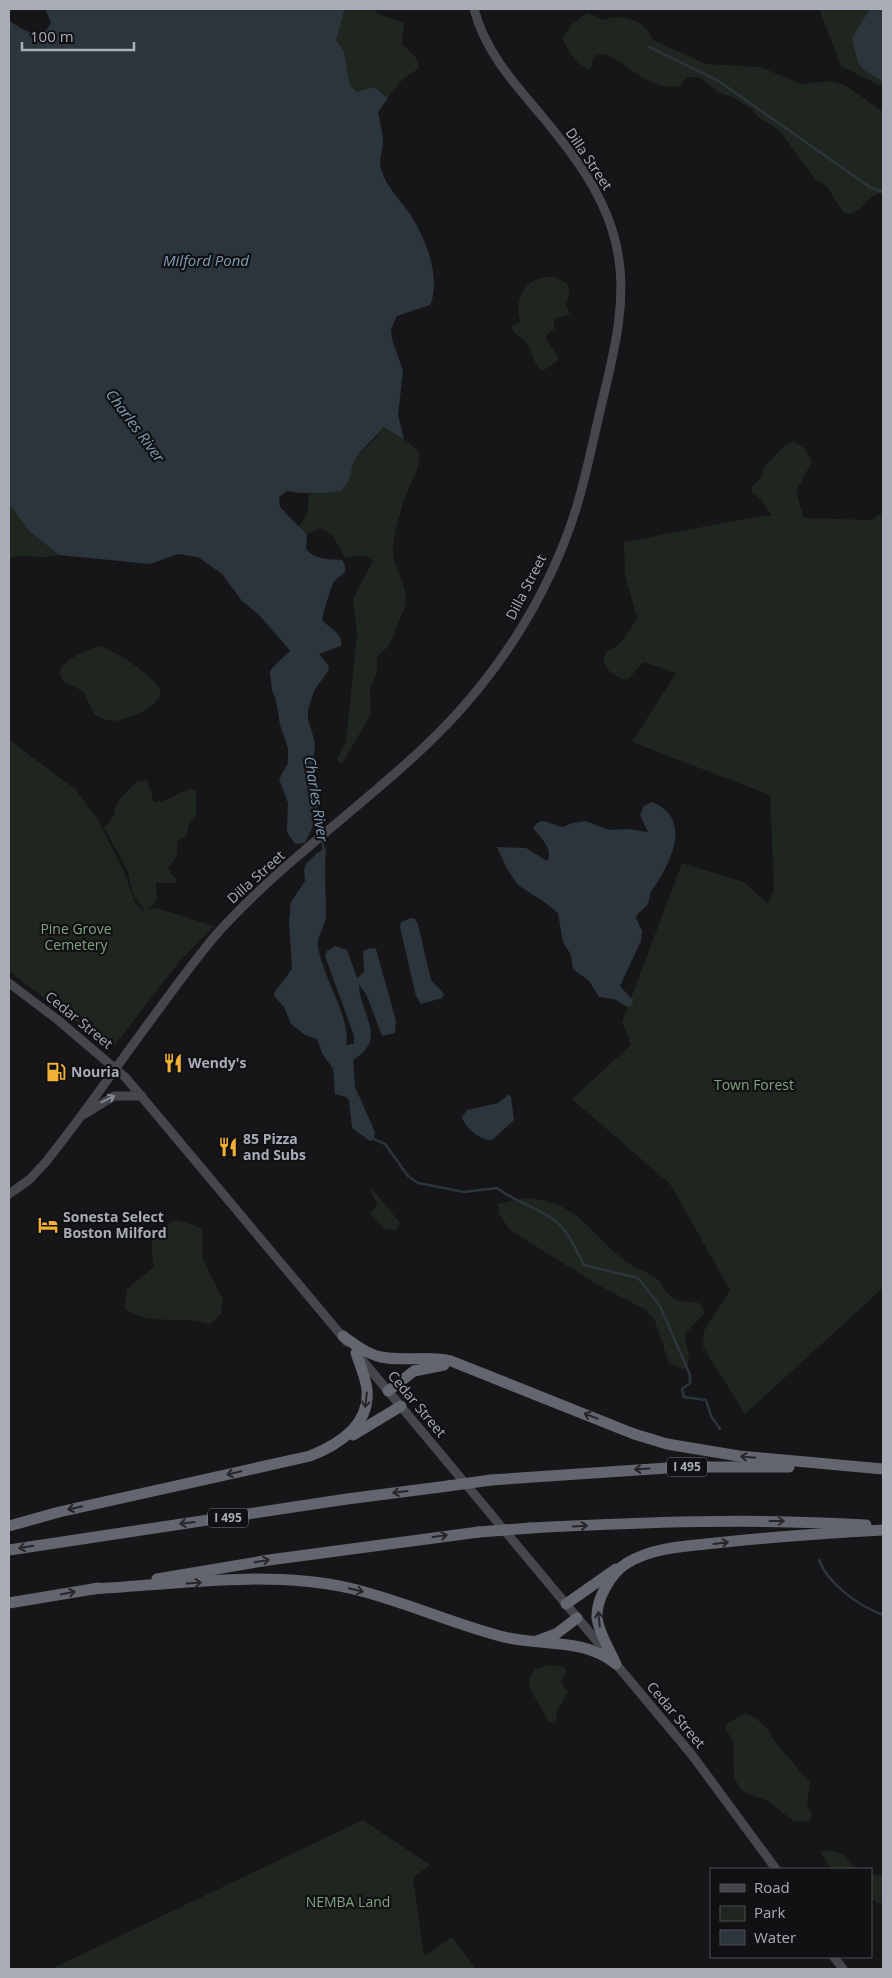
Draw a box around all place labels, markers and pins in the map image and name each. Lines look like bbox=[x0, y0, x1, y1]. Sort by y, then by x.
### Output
restaurant icon: Wendy's bbox=[162, 1052, 184, 1074]
place label: Wendy's bbox=[188, 1053, 247, 1072]
fuel station icon: Nouria bbox=[45, 1061, 67, 1083]
place label: Nouria bbox=[71, 1062, 119, 1081]
place label: 85 Pizza and Subs bbox=[243, 1129, 306, 1164]
restaurant icon: 85 Pizza and Subs bbox=[217, 1136, 239, 1158]
place label: Sonesta Select Boston Milford bbox=[63, 1207, 167, 1242]
hotel icon: Sonesta Select Boston Milford bbox=[37, 1214, 59, 1236]

